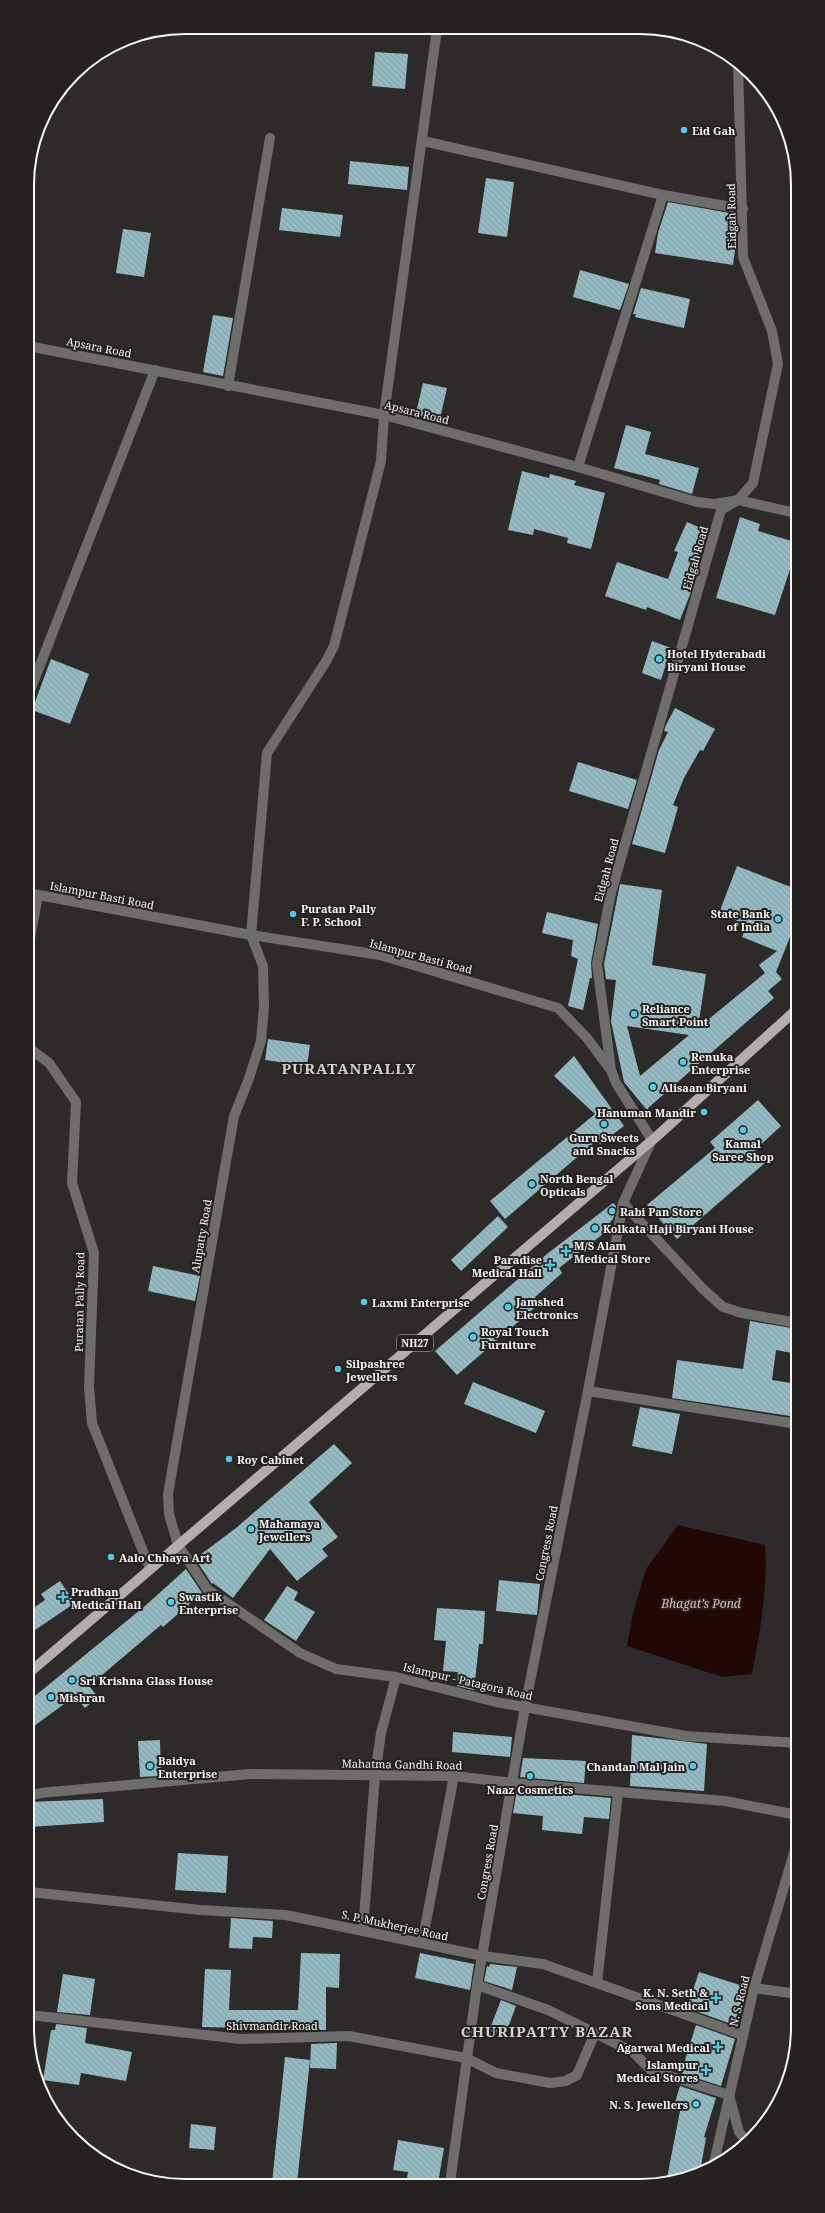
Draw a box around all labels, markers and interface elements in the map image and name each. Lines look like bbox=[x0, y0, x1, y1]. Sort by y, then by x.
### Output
place label: Eid Gah bbox=[692, 123, 736, 138]
marker: Eid Gah bbox=[679, 125, 689, 135]
street label: Eidgah Road bbox=[723, 183, 739, 249]
street label: Apsara Road bbox=[65, 333, 133, 361]
street label: Apsara Road bbox=[383, 397, 451, 427]
street label: Eidgah Road bbox=[679, 524, 711, 592]
place label: Hotel Hyderabadi Biryani House bbox=[667, 646, 766, 674]
marker: Hotel Hyderabadi Biryani House bbox=[654, 654, 664, 664]
street label: Eidgah Road bbox=[590, 836, 622, 904]
street label: Islampur Basti Road bbox=[49, 878, 156, 913]
place label: Puratan Pally F. P. School bbox=[301, 901, 377, 929]
place label: State Bank of India bbox=[711, 906, 770, 934]
marker: Puratan Pally F. P. School bbox=[288, 909, 298, 919]
marker: State Bank of India bbox=[773, 914, 783, 924]
street label: Islampur Basti Road bbox=[368, 935, 474, 977]
place label: Reliance Smart Point bbox=[642, 1001, 709, 1029]
marker: Reliance Smart Point bbox=[629, 1009, 639, 1019]
place label: Renuka Enterprise bbox=[691, 1049, 750, 1077]
marker: Renuka Enterprise bbox=[678, 1057, 688, 1067]
district label: PURATANPALLY bbox=[281, 1058, 417, 1078]
place label: Alisaan Biryani bbox=[661, 1080, 747, 1095]
marker: Alisaan Biryani bbox=[648, 1082, 658, 1092]
place label: Hanuman Mandir bbox=[597, 1105, 696, 1120]
marker: Hanuman Mandir bbox=[699, 1107, 709, 1117]
marker: Guru Sweets and Snacks bbox=[599, 1119, 609, 1129]
marker: Kamal Saree Shop bbox=[738, 1125, 748, 1135]
place label: Guru Sweets and Snacks bbox=[569, 1130, 639, 1158]
place label: Kamal Saree Shop bbox=[712, 1136, 774, 1164]
place label: North Bengal Opticals bbox=[540, 1171, 614, 1199]
marker: North Bengal Opticals bbox=[527, 1179, 537, 1189]
street label: Alupatty Road bbox=[187, 1198, 215, 1274]
place label: Rabi Pan Store bbox=[620, 1204, 702, 1219]
marker: Rabi Pan Store bbox=[607, 1206, 617, 1216]
place label: Kolkata Haji Biryani House bbox=[603, 1221, 754, 1236]
marker: Kolkata Haji Biryani House bbox=[590, 1223, 600, 1233]
place label: M/S Alam Medical Store bbox=[574, 1238, 651, 1266]
marker: M/S Alam Medical Store bbox=[561, 1246, 571, 1256]
street label: Puratan Pally Road bbox=[71, 1252, 87, 1352]
place label: Paradise Medical Hall bbox=[472, 1252, 542, 1280]
marker: Paradise Medical Hall bbox=[545, 1260, 555, 1270]
place label: Jamshed Electronics bbox=[515, 1294, 578, 1322]
place label: Laxmi Enterprise bbox=[372, 1295, 470, 1310]
marker: Laxmi Enterprise bbox=[359, 1297, 369, 1307]
marker: Jamshed Electronics bbox=[503, 1302, 513, 1312]
place label: Royal Touch Furniture bbox=[481, 1324, 550, 1352]
marker: Royal Touch Furniture bbox=[468, 1332, 478, 1342]
road number: NH27 bbox=[397, 1335, 433, 1351]
place label: Silpashree Jewellers bbox=[345, 1356, 405, 1384]
marker: Silpashree Jewellers bbox=[333, 1364, 343, 1374]
place label: Roy Cabinet bbox=[237, 1452, 304, 1467]
marker: Roy Cabinet bbox=[224, 1454, 234, 1464]
street label: Congress Road bbox=[531, 1504, 561, 1582]
place label: Mahamaya Jewellers bbox=[258, 1516, 321, 1544]
marker: Mahamaya Jewellers bbox=[246, 1524, 256, 1534]
place label: Aalo Chhaya Art bbox=[119, 1550, 211, 1565]
marker: Aalo Chhaya Art bbox=[106, 1552, 116, 1562]
place label: Pradhan Medical Hall bbox=[71, 1584, 141, 1612]
place label: Swastik Enterprise bbox=[179, 1589, 238, 1617]
marker: Pradhan Medical Hall bbox=[58, 1592, 68, 1602]
water label: Bhagat’s Pond bbox=[660, 1595, 741, 1612]
marker: Swastik Enterprise bbox=[166, 1597, 176, 1607]
street label: Islampur - Patagora Road bbox=[402, 1659, 535, 1703]
place label: Sri Krishna Glass House bbox=[80, 1673, 213, 1688]
marker: Sri Krishna Glass House bbox=[67, 1675, 77, 1685]
place label: Mishran bbox=[59, 1690, 106, 1705]
marker: Mishran bbox=[46, 1692, 56, 1702]
place label: Baidya Enterprise bbox=[158, 1753, 217, 1781]
street label: Mahatma Gandhi Road bbox=[341, 1755, 463, 1773]
place label: Chandan Mal Jain bbox=[586, 1759, 686, 1774]
marker: Baidya Enterprise bbox=[145, 1761, 155, 1771]
marker: Chandan Mal Jain bbox=[688, 1761, 698, 1771]
marker: Naaz Cosmetics bbox=[525, 1771, 535, 1781]
place label: Naaz Cosmetics bbox=[487, 1782, 573, 1797]
street label: Congress Road bbox=[473, 1823, 501, 1901]
street label: S. P. Mukherjee Road bbox=[340, 1906, 450, 1944]
street label: N. S. Road bbox=[725, 1974, 753, 2028]
place label: K. N. Seth & Sons Medical bbox=[635, 1985, 708, 2013]
marker: K. N. Seth & Sons Medical bbox=[711, 1993, 721, 2003]
street label: Shivmandir Road bbox=[226, 2018, 318, 2033]
district label: CHURIPATTY BAZAR bbox=[461, 2021, 633, 2041]
place label: Agarwal Medical bbox=[617, 2040, 710, 2055]
marker: Agarwal Medical bbox=[713, 2042, 723, 2052]
place label: Islampur Medical Stores bbox=[616, 2057, 698, 2085]
marker: Islampur Medical Stores bbox=[701, 2065, 711, 2075]
place label: N. S. Jewellers bbox=[609, 2097, 688, 2112]
marker: N. S. Jewellers bbox=[691, 2099, 701, 2109]

